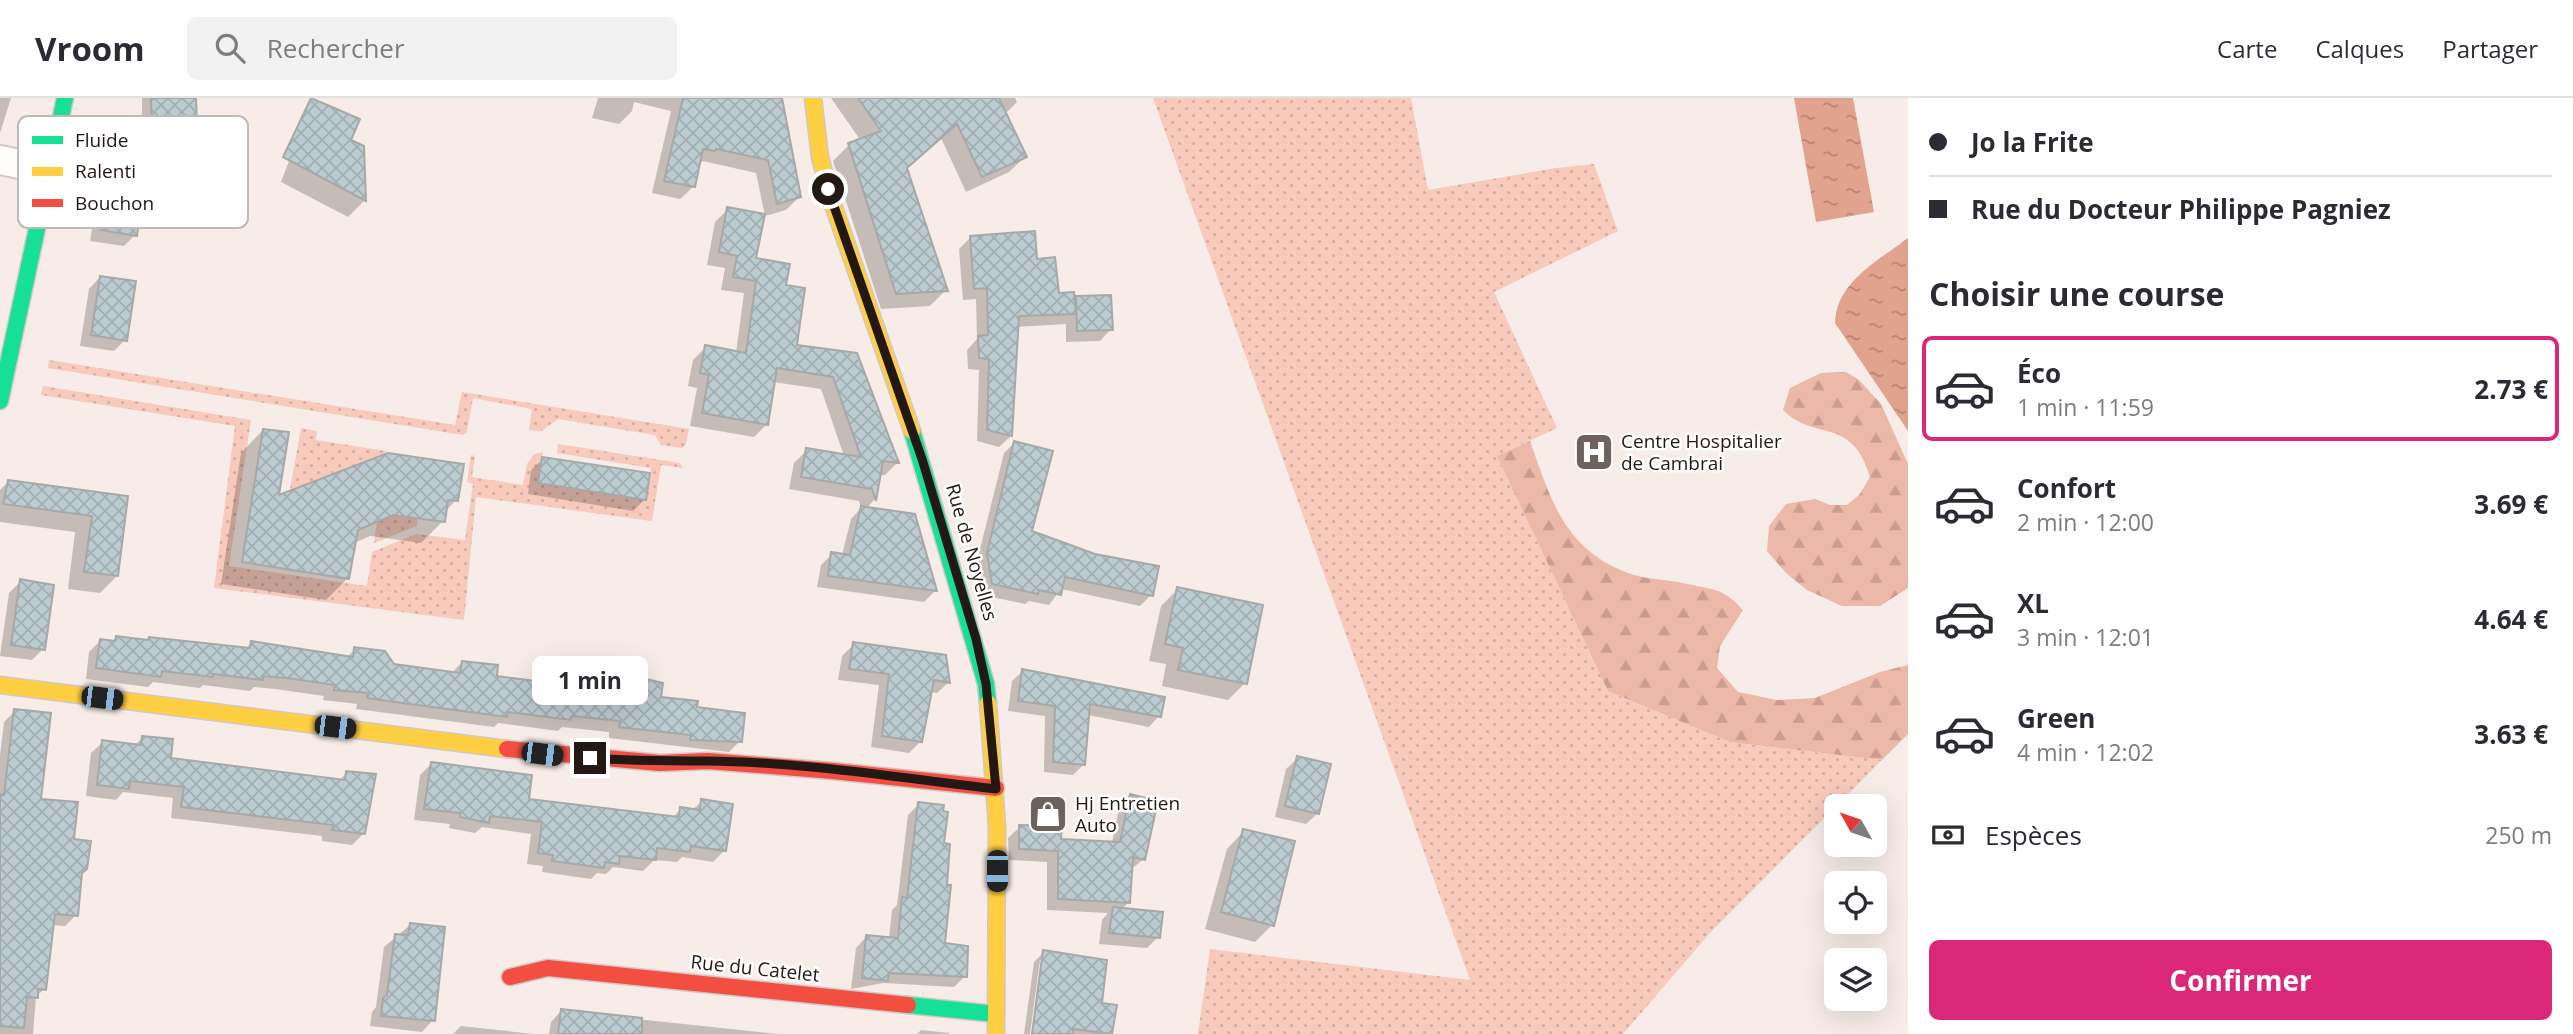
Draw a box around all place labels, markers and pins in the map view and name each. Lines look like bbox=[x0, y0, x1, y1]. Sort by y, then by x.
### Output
place label: Centre Hospitalier de Cambrai bbox=[1621, 428, 1782, 476]
hospital icon: Centre Hospitalier de Cambrai bbox=[1573, 431, 1615, 473]
place label: Hj Entretien Auto bbox=[1075, 790, 1180, 838]
shop icon: Hj Entretien Auto bbox=[1027, 793, 1069, 835]

